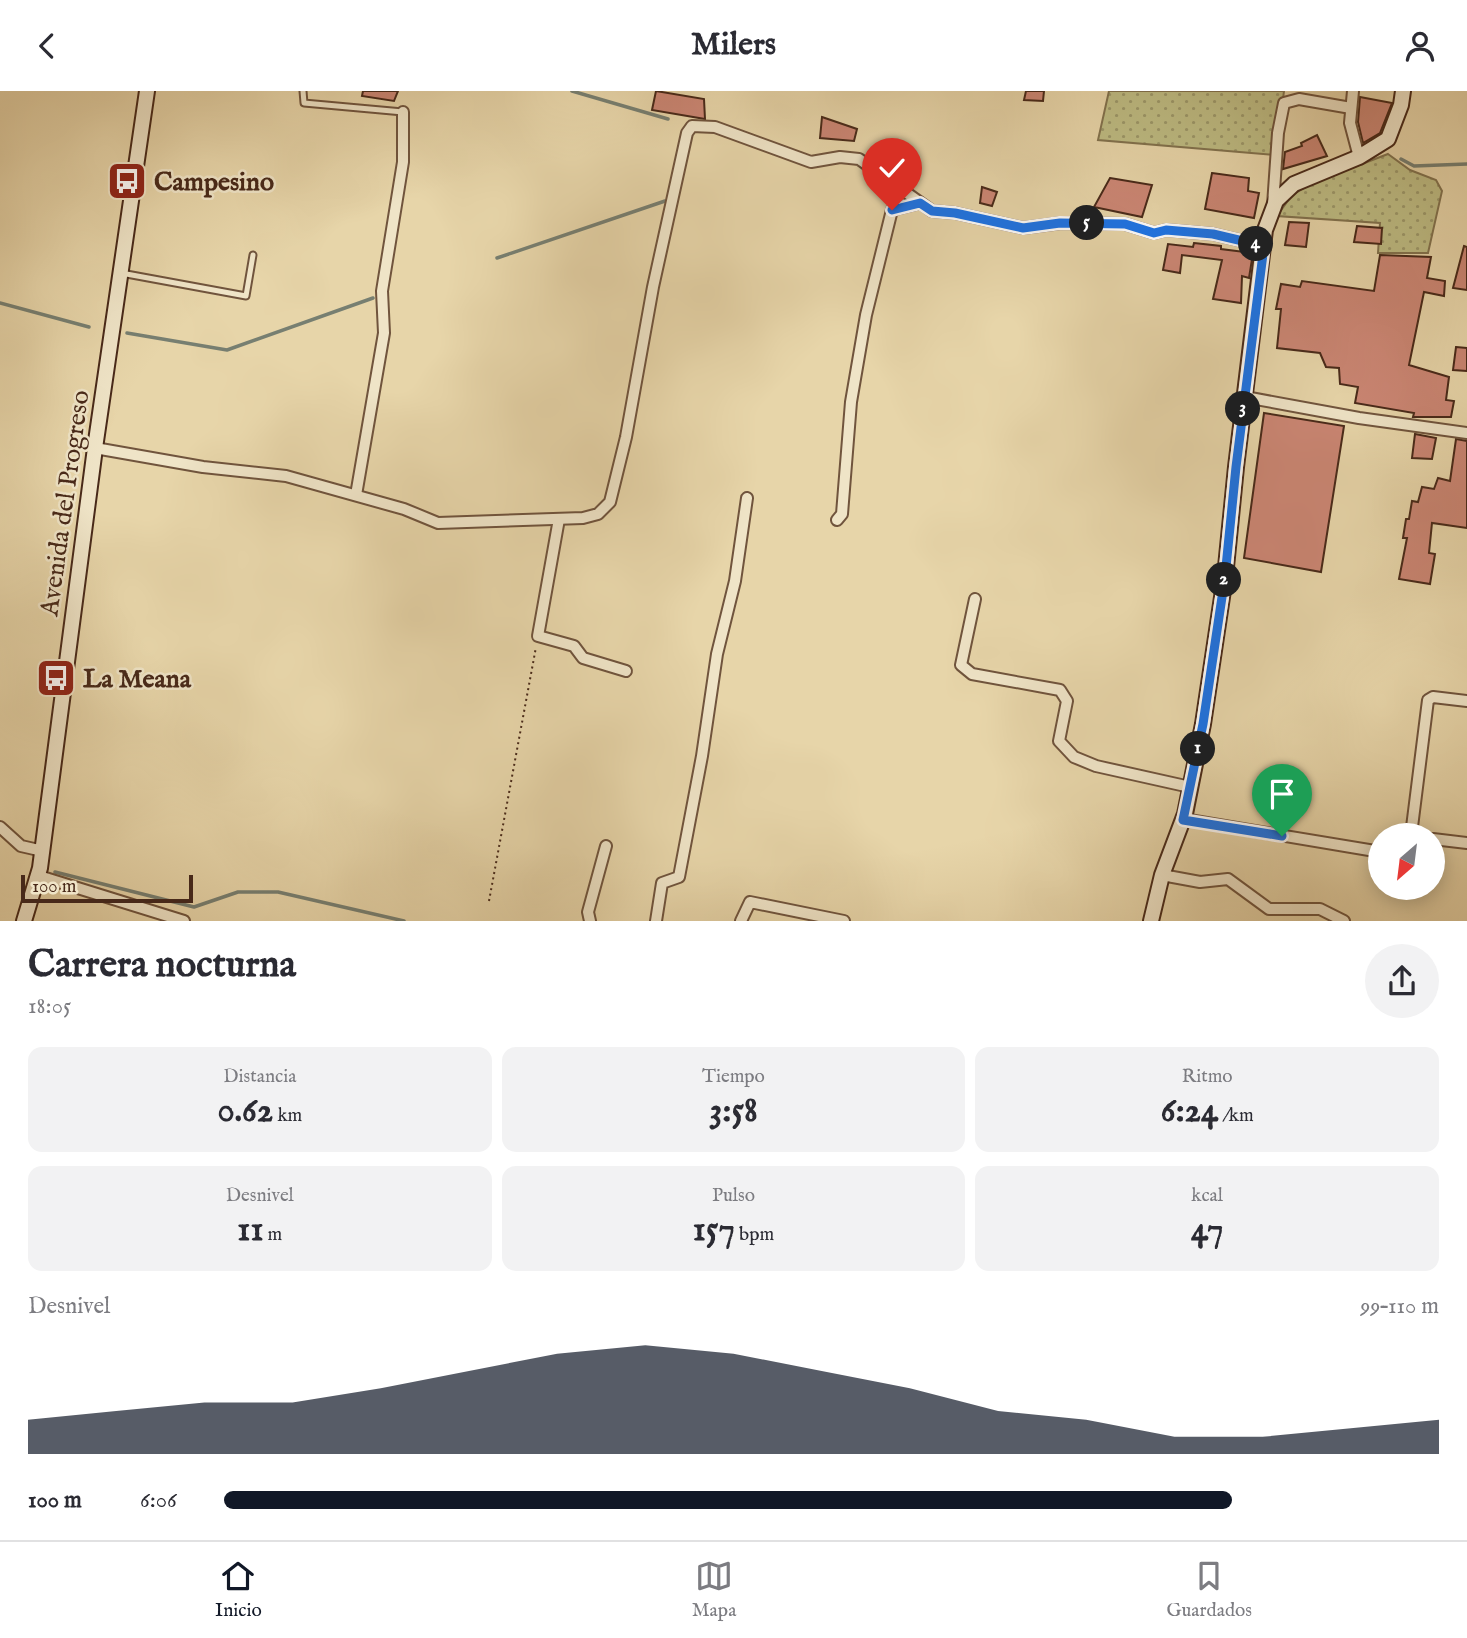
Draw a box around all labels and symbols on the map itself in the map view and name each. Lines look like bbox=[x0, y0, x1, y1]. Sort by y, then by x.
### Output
pin bbox=[862, 138, 922, 210]
bus stop icon: Campesino bbox=[106, 160, 148, 202]
place label: Campesino bbox=[154, 166, 274, 199]
pin: 5 bbox=[1070, 205, 1104, 241]
pin: 4 bbox=[1238, 227, 1274, 261]
street label: Avenida del Progreso bbox=[33, 388, 98, 619]
pin: 3 bbox=[1226, 391, 1260, 427]
pin: 2 bbox=[1206, 563, 1242, 597]
bus stop icon: La Meana bbox=[35, 657, 77, 699]
place label: La Meana bbox=[83, 663, 192, 696]
pin: 1 bbox=[1180, 731, 1216, 767]
pin bbox=[1252, 764, 1312, 836]
north arrow bbox=[1368, 823, 1446, 899]
scale bar bbox=[21, 871, 192, 903]

